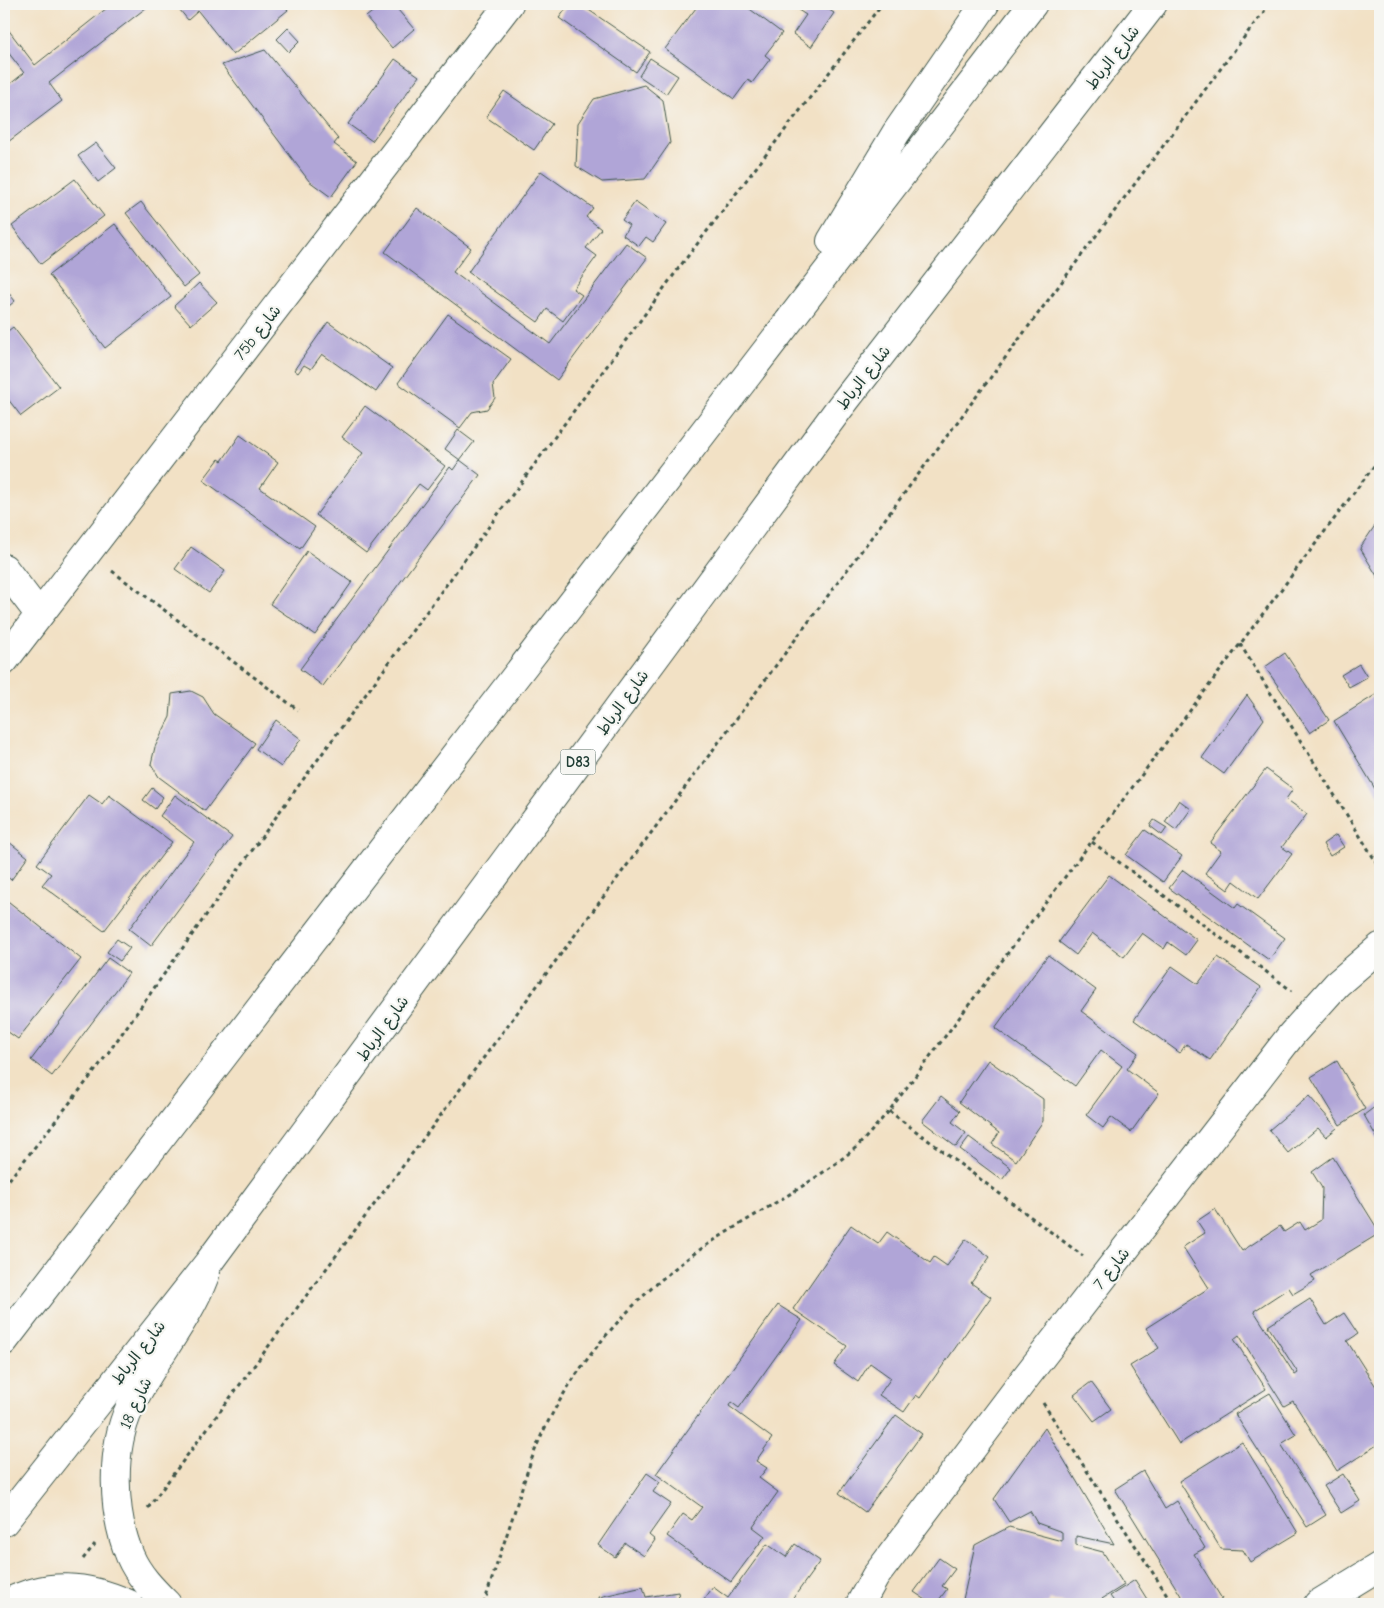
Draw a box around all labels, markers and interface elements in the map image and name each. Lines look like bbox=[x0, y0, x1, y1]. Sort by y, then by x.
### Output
street label: شارع الرباط bbox=[1082, 22, 1145, 94]
street label: 75b شارع bbox=[231, 302, 286, 365]
street label: شارع الرباط bbox=[833, 342, 896, 414]
street label: شارع الرباط bbox=[593, 666, 654, 740]
road number: D83 bbox=[560, 750, 596, 774]
street label: شارع الرباط bbox=[353, 992, 414, 1066]
street label: شارع 7 bbox=[1090, 1244, 1135, 1294]
street label: شارع الرباط bbox=[108, 1317, 171, 1389]
street label: شارع 18 bbox=[116, 1375, 157, 1433]

